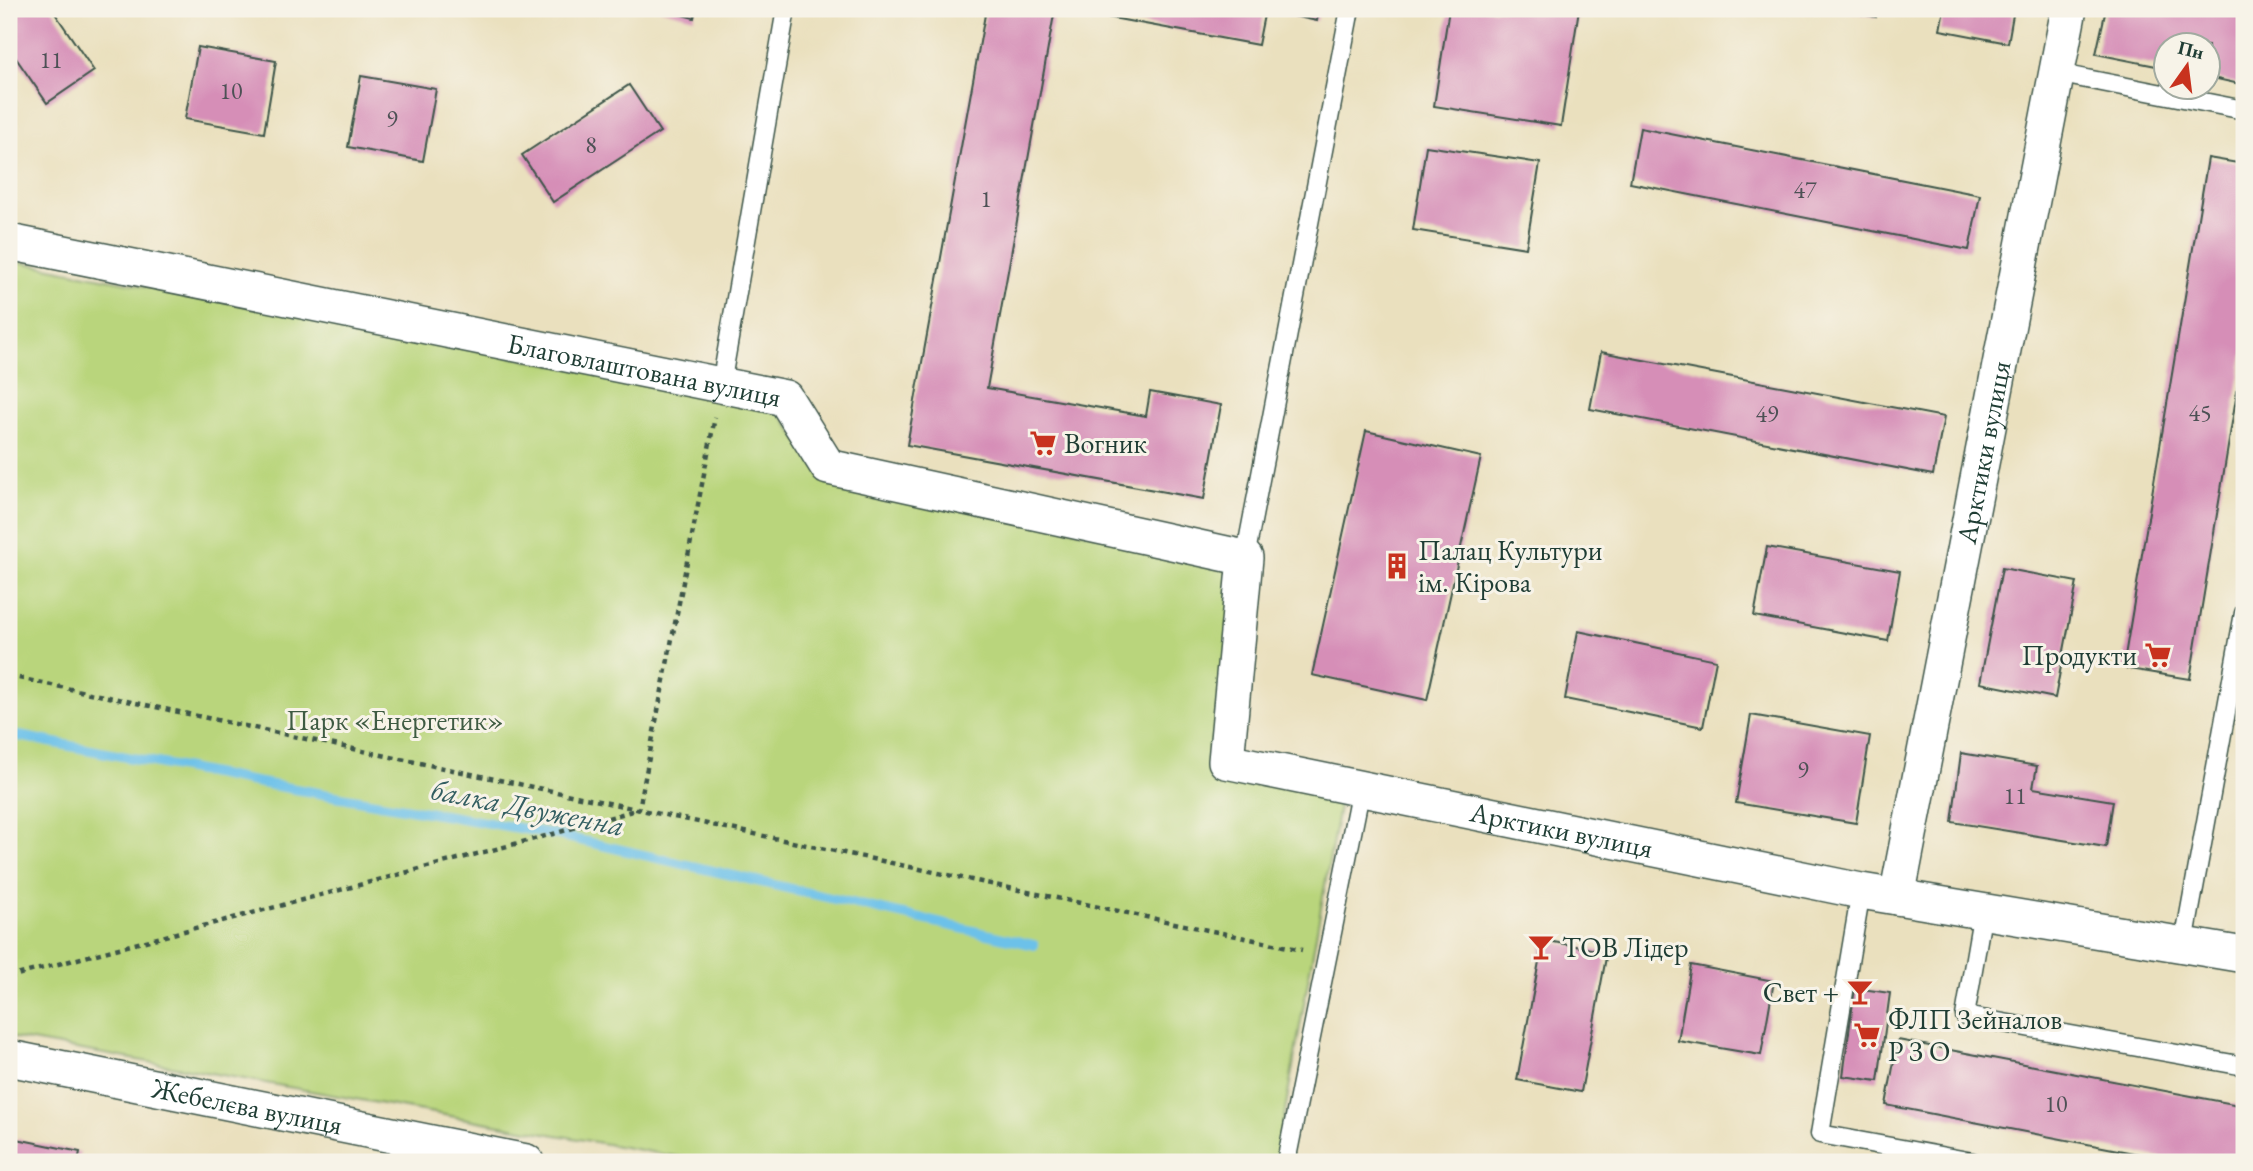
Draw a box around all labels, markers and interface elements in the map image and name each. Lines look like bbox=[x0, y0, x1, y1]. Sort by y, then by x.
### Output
north arrow bbox=[2152, 32, 2222, 102]
text: Пн bbox=[2175, 35, 2207, 65]
house number: 11 bbox=[39, 44, 63, 75]
house number: 10 bbox=[219, 75, 243, 106]
house number: 9 bbox=[386, 103, 398, 134]
house number: 8 bbox=[585, 129, 597, 160]
house number: 47 bbox=[1793, 174, 1817, 205]
house number: 1 bbox=[980, 183, 992, 214]
street label: Благовлаштована вулиця bbox=[504, 325, 784, 415]
street label: Арктики вулиця bbox=[1948, 358, 2018, 548]
house number: 45 bbox=[2188, 397, 2212, 428]
house number: 49 bbox=[1755, 398, 1779, 429]
place label: Вогник bbox=[1064, 425, 1147, 461]
supermarket icon: Вогник bbox=[1028, 428, 1058, 458]
place label: Палац Культури ім. Кірова bbox=[1418, 532, 1603, 600]
building icon: Палац Культури ім. Кірова bbox=[1382, 551, 1412, 581]
place label: Продукти bbox=[2021, 637, 2137, 673]
supermarket icon: Продукти bbox=[2143, 640, 2173, 670]
park label: Парк «Енергетик» bbox=[286, 702, 504, 738]
house number: 9 bbox=[1797, 754, 1809, 785]
water label: балка Двуженна bbox=[428, 769, 628, 845]
house number: 11 bbox=[2003, 780, 2027, 811]
street label: Арктики вулиця bbox=[1466, 793, 1656, 866]
place label: ТОВ Лідер bbox=[1562, 929, 1689, 965]
bar icon: ТОВ Лідер bbox=[1526, 932, 1556, 962]
place label: Свет + bbox=[1763, 974, 1839, 1010]
bar icon: Свет + bbox=[1845, 977, 1875, 1007]
place label: ФЛП Зейналов Р З О bbox=[1888, 1001, 2062, 1069]
supermarket icon: ФЛП Зейналов Р З О bbox=[1852, 1020, 1882, 1050]
street label: Жебелєва вулиця bbox=[148, 1069, 346, 1143]
house number: 10 bbox=[2044, 1088, 2068, 1119]

